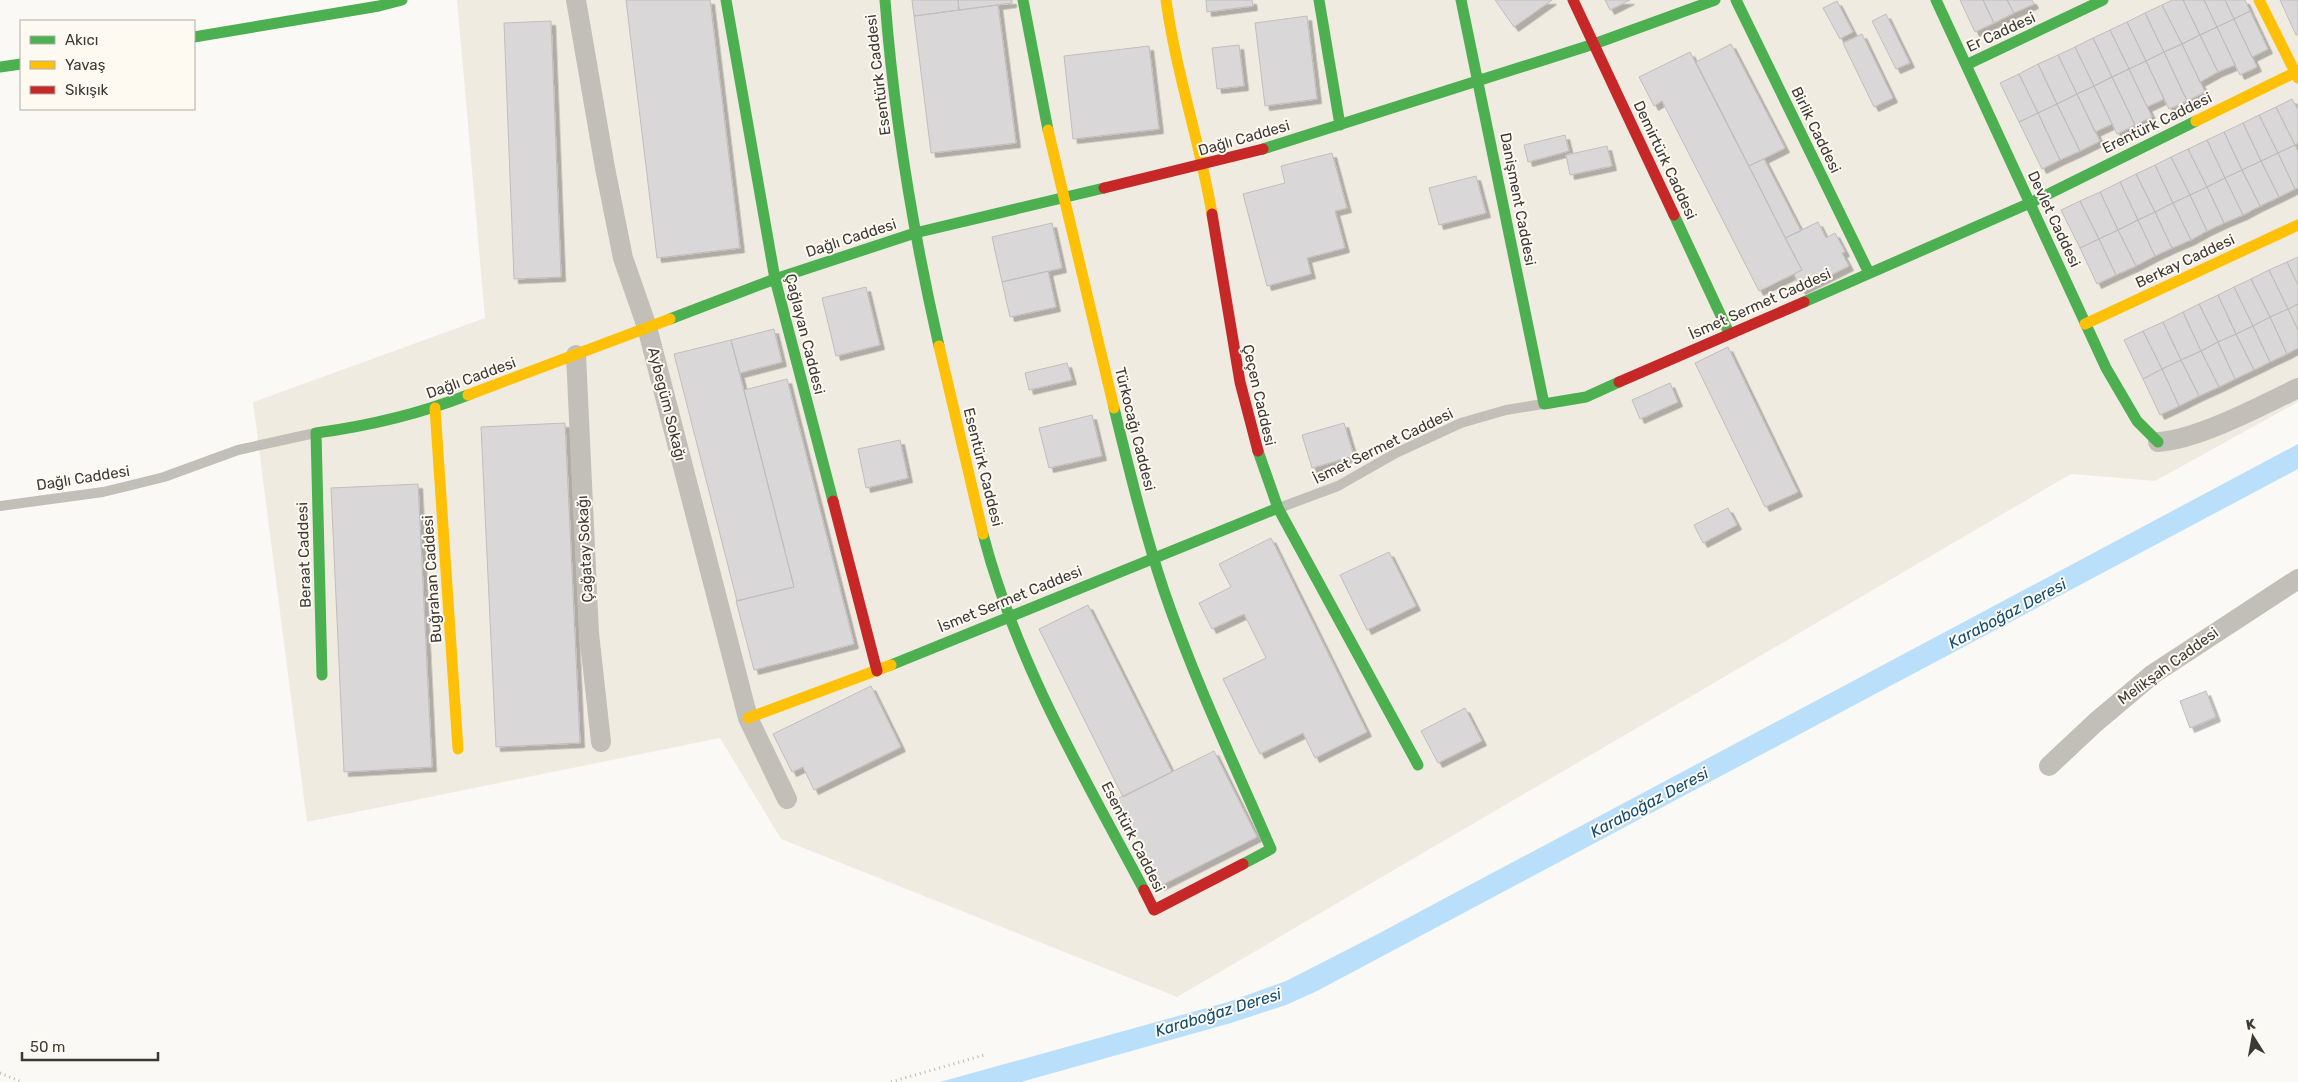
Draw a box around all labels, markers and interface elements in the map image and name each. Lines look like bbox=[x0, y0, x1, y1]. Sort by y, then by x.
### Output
street label: Er Caddesi bbox=[1964, 8, 2038, 56]
street label: Esentürk Caddesi bbox=[862, 13, 894, 137]
legend bbox=[20, 20, 195, 110]
text: Akıcı bbox=[65, 31, 98, 49]
text: Yavaş bbox=[65, 56, 106, 74]
text: Sıkışık bbox=[65, 81, 109, 99]
street label: Birlik Caddesi bbox=[1787, 84, 1845, 176]
street label: Erentürk Caddesi bbox=[2099, 89, 2215, 157]
street label: Demirtürk Caddesi bbox=[1630, 98, 1700, 222]
street label: Dağlı Caddesi bbox=[1196, 116, 1292, 160]
street label: Danişment Caddesi bbox=[1496, 131, 1540, 267]
street label: Devlet Caddesi bbox=[2024, 168, 2084, 270]
street label: Dağlı Caddesi bbox=[803, 215, 899, 261]
street label: Berkay Caddesi bbox=[2133, 230, 2237, 292]
street label: İsmet Sermet Caddesi bbox=[1686, 265, 1834, 343]
street label: Çağlayan Caddesi bbox=[781, 272, 829, 396]
street label: Çeçen Caddesi bbox=[1239, 342, 1279, 448]
street label: Aybegüm Sokağı bbox=[644, 345, 690, 463]
street label: Dağlı Caddesi bbox=[424, 353, 518, 403]
street label: Türkocağı Caddesi bbox=[1111, 365, 1159, 493]
street label: İsmet Sermet Caddesi bbox=[1310, 404, 1456, 488]
street label: Esentürk Caddesi bbox=[960, 406, 1006, 528]
street label: Dağlı Caddesi bbox=[35, 462, 131, 494]
street label: Çağatay Sokağı bbox=[573, 495, 597, 603]
street label: Beraat Caddesi bbox=[293, 502, 315, 608]
street label: Buğrahan Caddesi bbox=[419, 515, 445, 643]
street label: İsmet Sermet Caddesi bbox=[935, 562, 1085, 636]
water label: Karaboğaz Deresi bbox=[1945, 574, 2070, 653]
street label: Melikşah Caddesi bbox=[2114, 624, 2222, 708]
water label: Karaboğaz Deresi bbox=[1587, 763, 1712, 842]
street label: Esentürk Caddesi bbox=[1097, 779, 1169, 895]
water label: Karaboğaz Deresi bbox=[1153, 984, 1285, 1041]
north arrow bbox=[2228, 1012, 2278, 1062]
text: K bbox=[2244, 1015, 2257, 1034]
scale bar bbox=[22, 1030, 159, 1062]
text: 50 m bbox=[30, 1038, 65, 1056]

